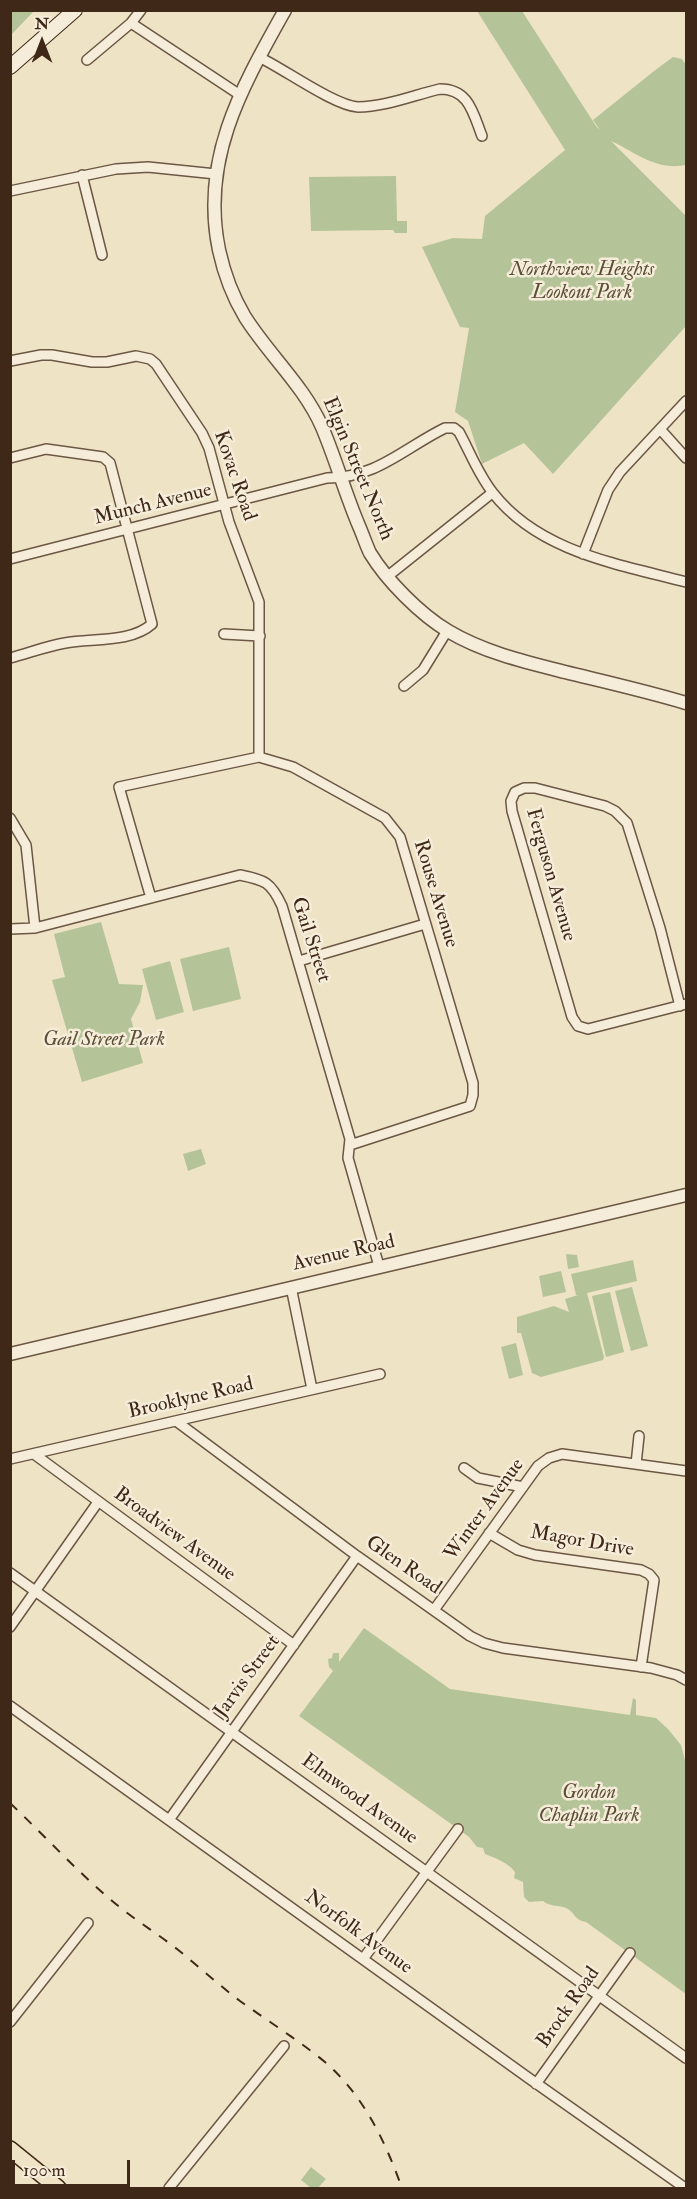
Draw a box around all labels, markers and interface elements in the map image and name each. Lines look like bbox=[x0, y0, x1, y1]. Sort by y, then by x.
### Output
north arrow bbox=[12, 12, 72, 72]
text: N bbox=[35, 14, 49, 34]
park label: Northview Heights Lookout Park bbox=[510, 259, 654, 306]
street label: Elgin Street North bbox=[316, 394, 398, 544]
street label: Kovac Road bbox=[207, 428, 261, 524]
street label: Munch Avenue bbox=[92, 479, 214, 531]
street label: Ferguson Avenue bbox=[520, 806, 580, 944]
street label: Rouse Avenue bbox=[407, 837, 463, 951]
street label: Gail Street bbox=[285, 894, 335, 986]
park label: Gail Street Park bbox=[43, 1029, 165, 1053]
street label: Avenue Road bbox=[291, 1231, 397, 1277]
street label: Brooklyne Road bbox=[126, 1373, 256, 1425]
street label: Winter Avenue bbox=[440, 1454, 530, 1566]
street label: Broadview Avenue bbox=[108, 1483, 240, 1587]
street label: Magor Drive bbox=[529, 1521, 635, 1563]
street label: Glen Road bbox=[361, 1531, 445, 1601]
street label: Jarvis Street bbox=[210, 1631, 286, 1723]
street label: Elmwood Avenue bbox=[296, 1750, 422, 1850]
park label: Gordon Chaplin Park bbox=[538, 1782, 640, 1829]
street label: Norfolk Avenue bbox=[299, 1886, 417, 1980]
street label: Brock Road bbox=[532, 1963, 606, 2053]
scale bar bbox=[15, 2148, 134, 2186]
text: 100 m bbox=[23, 2159, 66, 2182]

